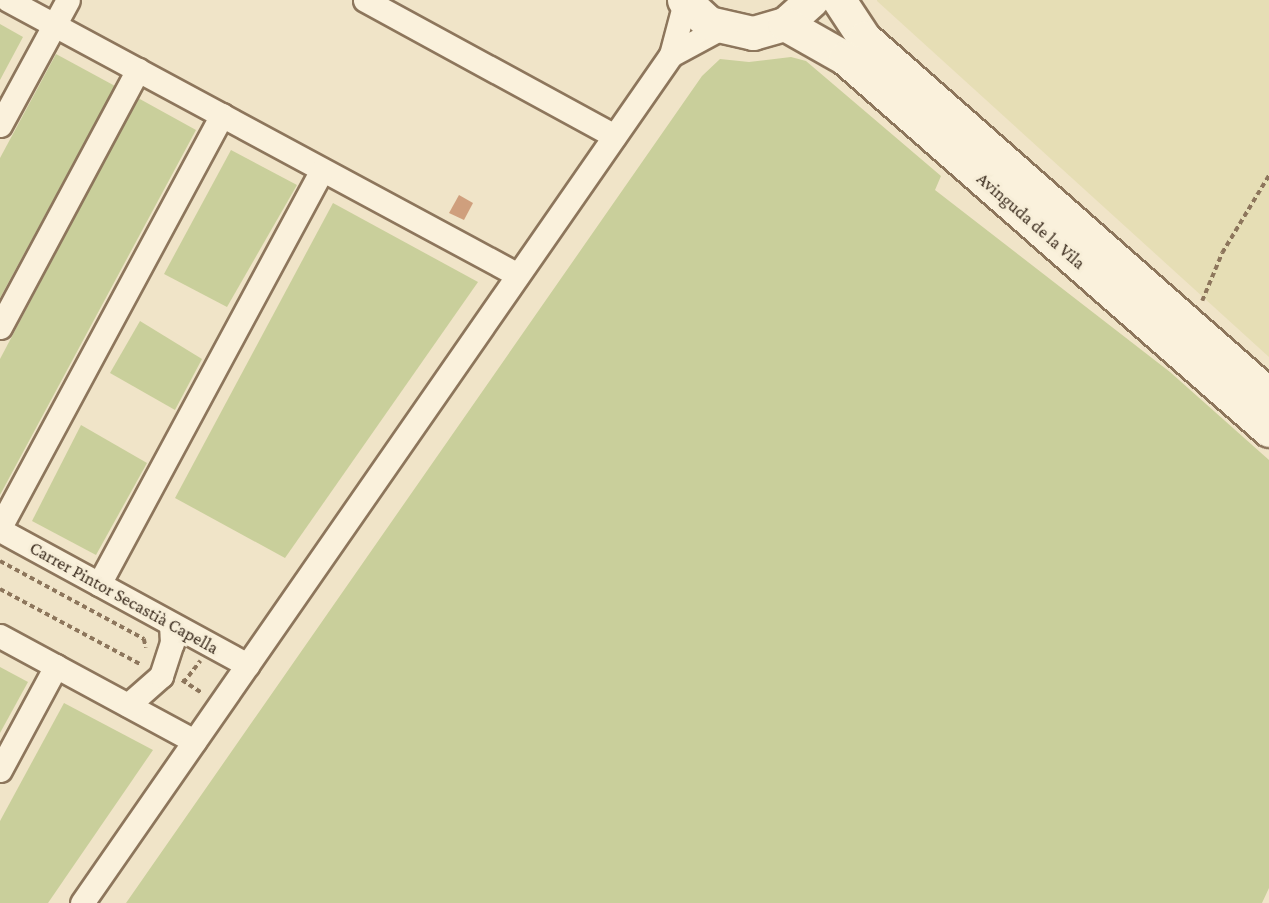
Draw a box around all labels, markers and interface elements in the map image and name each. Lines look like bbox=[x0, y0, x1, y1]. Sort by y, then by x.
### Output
street label: Avinguda de la Vila bbox=[972, 168, 1090, 274]
street label: Carrer Pintor Secastià Capella bbox=[26, 537, 222, 659]

